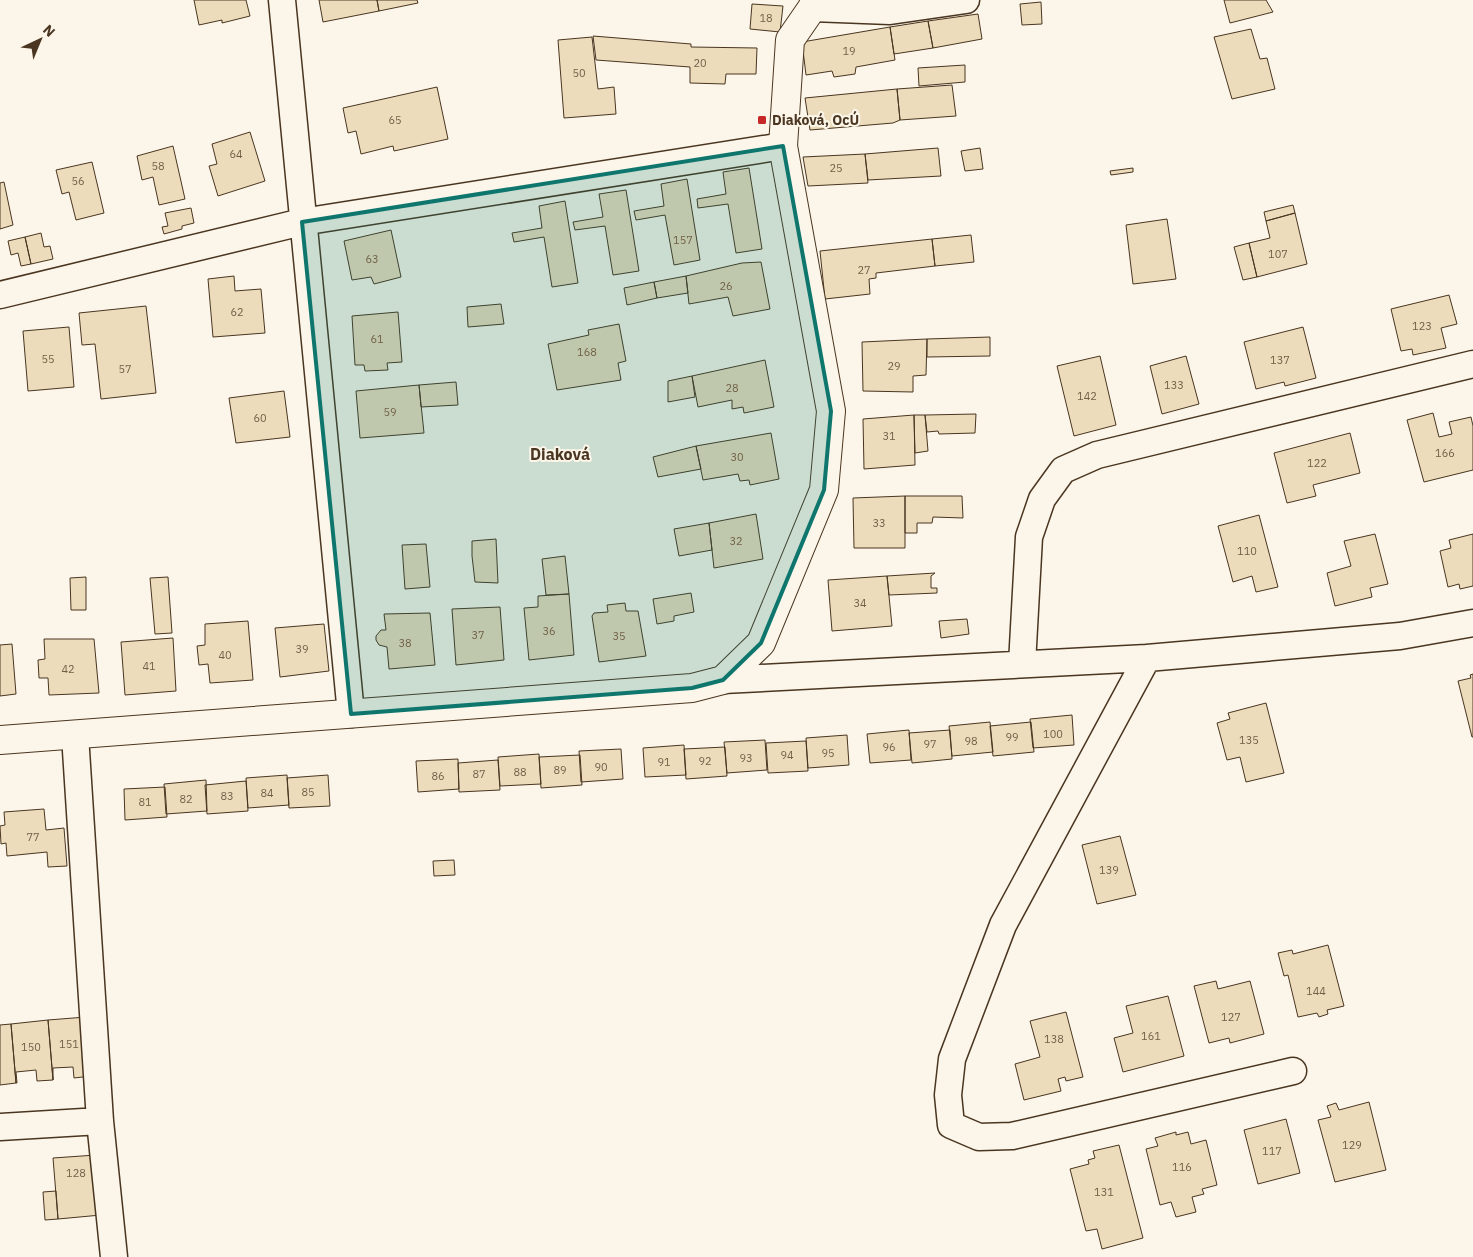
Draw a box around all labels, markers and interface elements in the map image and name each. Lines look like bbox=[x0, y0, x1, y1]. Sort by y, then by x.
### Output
house number: 18 bbox=[759, 11, 773, 25]
north arrow bbox=[15, 15, 65, 65]
text: N bbox=[39, 21, 59, 41]
house number: 19 bbox=[842, 44, 856, 58]
house number: 20 bbox=[693, 56, 707, 70]
house number: 50 bbox=[572, 66, 586, 80]
place label: Diaková, OcÚ bbox=[772, 110, 859, 129]
house number: 65 bbox=[388, 113, 402, 127]
marker: Diaková, OcÚ bbox=[756, 114, 768, 126]
house number: 64 bbox=[229, 147, 243, 161]
house number: 58 bbox=[151, 159, 165, 173]
house number: 25 bbox=[829, 161, 843, 175]
house number: 56 bbox=[71, 174, 85, 188]
house number: 157 bbox=[673, 233, 693, 247]
house number: 107 bbox=[1268, 247, 1288, 261]
house number: 63 bbox=[365, 252, 379, 266]
house number: 27 bbox=[857, 263, 871, 277]
house number: 26 bbox=[719, 279, 733, 293]
house number: 62 bbox=[230, 305, 244, 319]
house number: 123 bbox=[1412, 319, 1432, 333]
house number: 61 bbox=[370, 332, 384, 346]
house number: 168 bbox=[577, 345, 597, 359]
house number: 55 bbox=[41, 352, 55, 366]
house number: 137 bbox=[1270, 353, 1290, 367]
house number: 29 bbox=[887, 359, 901, 373]
house number: 57 bbox=[118, 362, 132, 376]
house number: 133 bbox=[1164, 378, 1184, 392]
house number: 28 bbox=[725, 381, 739, 395]
house number: 142 bbox=[1077, 389, 1097, 403]
house number: 59 bbox=[383, 405, 397, 419]
house number: 60 bbox=[253, 411, 267, 425]
house number: 31 bbox=[882, 429, 896, 443]
district label: Diaková bbox=[530, 444, 590, 464]
house number: 166 bbox=[1435, 446, 1455, 460]
house number: 30 bbox=[730, 450, 744, 464]
house number: 122 bbox=[1307, 456, 1327, 470]
house number: 33 bbox=[872, 516, 886, 530]
house number: 32 bbox=[729, 534, 743, 548]
house number: 110 bbox=[1237, 544, 1257, 558]
house number: 34 bbox=[853, 596, 867, 610]
house number: 36 bbox=[542, 624, 556, 638]
house number: 37 bbox=[471, 628, 485, 642]
house number: 35 bbox=[612, 629, 626, 643]
house number: 38 bbox=[398, 636, 412, 650]
house number: 39 bbox=[295, 642, 309, 656]
house number: 40 bbox=[218, 648, 232, 662]
house number: 41 bbox=[142, 659, 156, 673]
house number: 42 bbox=[61, 662, 75, 676]
house number: 100 bbox=[1043, 727, 1063, 741]
house number: 99 bbox=[1005, 730, 1019, 744]
house number: 135 bbox=[1239, 733, 1259, 747]
house number: 98 bbox=[964, 734, 978, 748]
house number: 97 bbox=[923, 737, 937, 751]
house number: 96 bbox=[882, 740, 896, 754]
house number: 95 bbox=[821, 746, 835, 760]
house number: 94 bbox=[780, 748, 794, 762]
house number: 93 bbox=[739, 751, 753, 765]
house number: 92 bbox=[698, 754, 712, 768]
house number: 91 bbox=[657, 755, 671, 769]
house number: 90 bbox=[594, 760, 608, 774]
house number: 89 bbox=[553, 763, 567, 777]
house number: 88 bbox=[513, 765, 527, 779]
house number: 87 bbox=[472, 767, 486, 781]
house number: 86 bbox=[431, 769, 445, 783]
house number: 85 bbox=[301, 785, 315, 799]
house number: 84 bbox=[260, 786, 274, 800]
house number: 83 bbox=[220, 789, 234, 803]
house number: 82 bbox=[179, 792, 193, 806]
house number: 81 bbox=[138, 795, 152, 809]
house number: 77 bbox=[26, 830, 40, 844]
house number: 139 bbox=[1099, 863, 1119, 877]
house number: 144 bbox=[1306, 984, 1326, 998]
house number: 127 bbox=[1221, 1010, 1241, 1024]
house number: 161 bbox=[1141, 1029, 1161, 1043]
house number: 138 bbox=[1044, 1032, 1064, 1046]
house number: 151 bbox=[59, 1037, 79, 1051]
house number: 150 bbox=[21, 1040, 41, 1054]
house number: 129 bbox=[1342, 1138, 1362, 1152]
house number: 117 bbox=[1262, 1144, 1282, 1158]
house number: 116 bbox=[1172, 1160, 1192, 1174]
house number: 128 bbox=[66, 1166, 86, 1180]
house number: 131 bbox=[1094, 1185, 1114, 1199]

